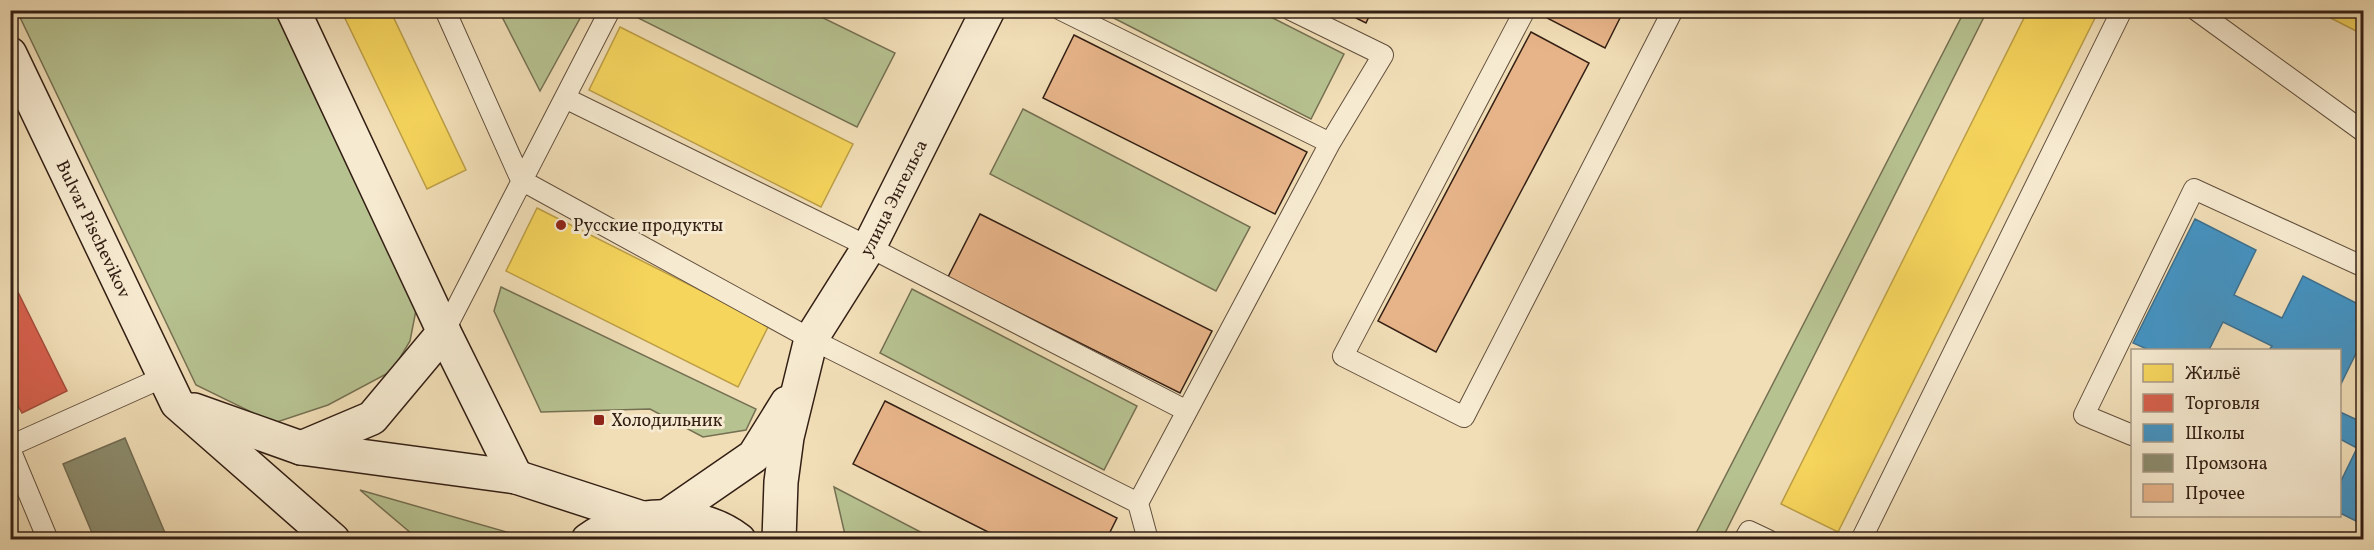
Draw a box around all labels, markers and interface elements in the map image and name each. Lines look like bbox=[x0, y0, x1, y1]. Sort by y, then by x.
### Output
street label: улица Энгельса bbox=[855, 136, 935, 262]
street label: Bulvar Pischevikov bbox=[49, 157, 136, 303]
place label: Русские продукты bbox=[573, 214, 724, 239]
marker: Русские продукты bbox=[554, 218, 568, 232]
legend bbox=[2131, 349, 2341, 517]
text: Жильё bbox=[2185, 362, 2241, 387]
text: Торговля bbox=[2185, 392, 2260, 417]
place label: Холодильник bbox=[611, 409, 723, 434]
marker: Холодильник bbox=[592, 413, 606, 427]
text: Школы bbox=[2185, 422, 2245, 447]
text: Промзона bbox=[2185, 452, 2268, 477]
text: Прочее bbox=[2185, 482, 2245, 507]

